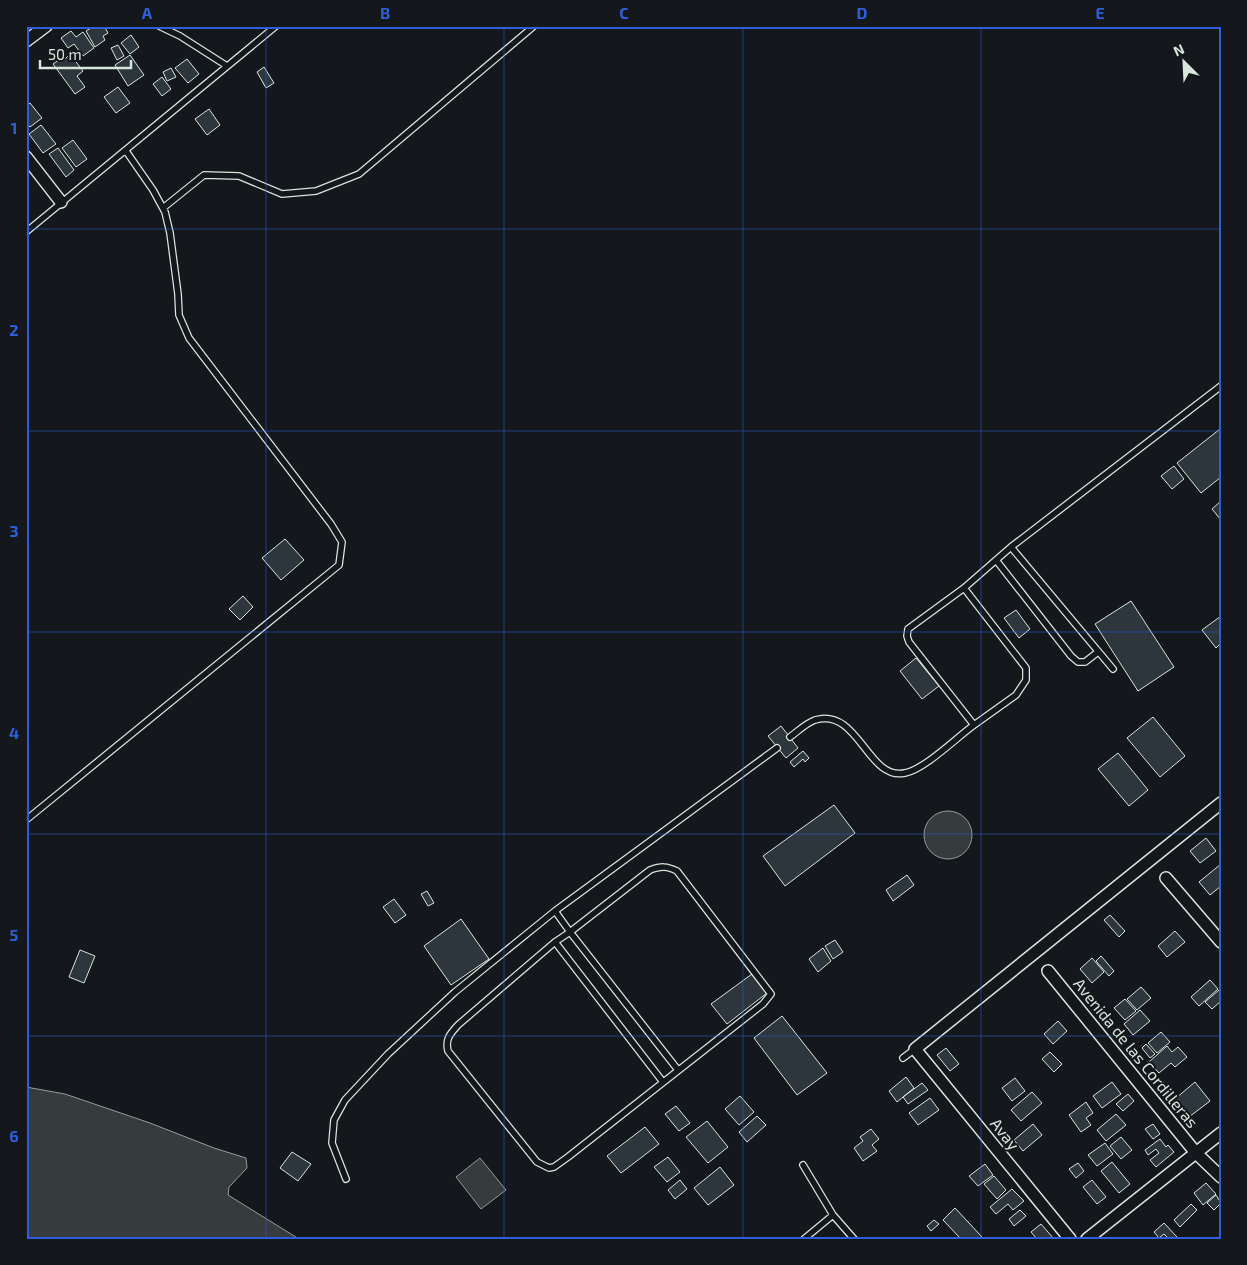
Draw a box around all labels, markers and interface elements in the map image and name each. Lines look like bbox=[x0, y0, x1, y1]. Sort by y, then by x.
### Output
text: A bbox=[142, 3, 153, 22]
text: B bbox=[380, 3, 390, 22]
text: C bbox=[619, 3, 629, 22]
text: D bbox=[857, 3, 868, 22]
text: E bbox=[1095, 3, 1105, 22]
scale bar bbox=[40, 38, 131, 70]
north arrow bbox=[1160, 38, 1210, 88]
text: N bbox=[1170, 40, 1187, 59]
text: 50 m bbox=[48, 45, 82, 63]
text: 1 bbox=[11, 118, 17, 137]
text: 2 bbox=[9, 320, 19, 339]
text: 3 bbox=[9, 521, 19, 540]
text: 4 bbox=[9, 723, 19, 742]
text: 5 bbox=[10, 925, 19, 944]
street label: Avenida de las Cordilleras bbox=[1070, 974, 1203, 1131]
street label: Avay bbox=[987, 1114, 1024, 1154]
text: 6 bbox=[9, 1126, 19, 1145]

